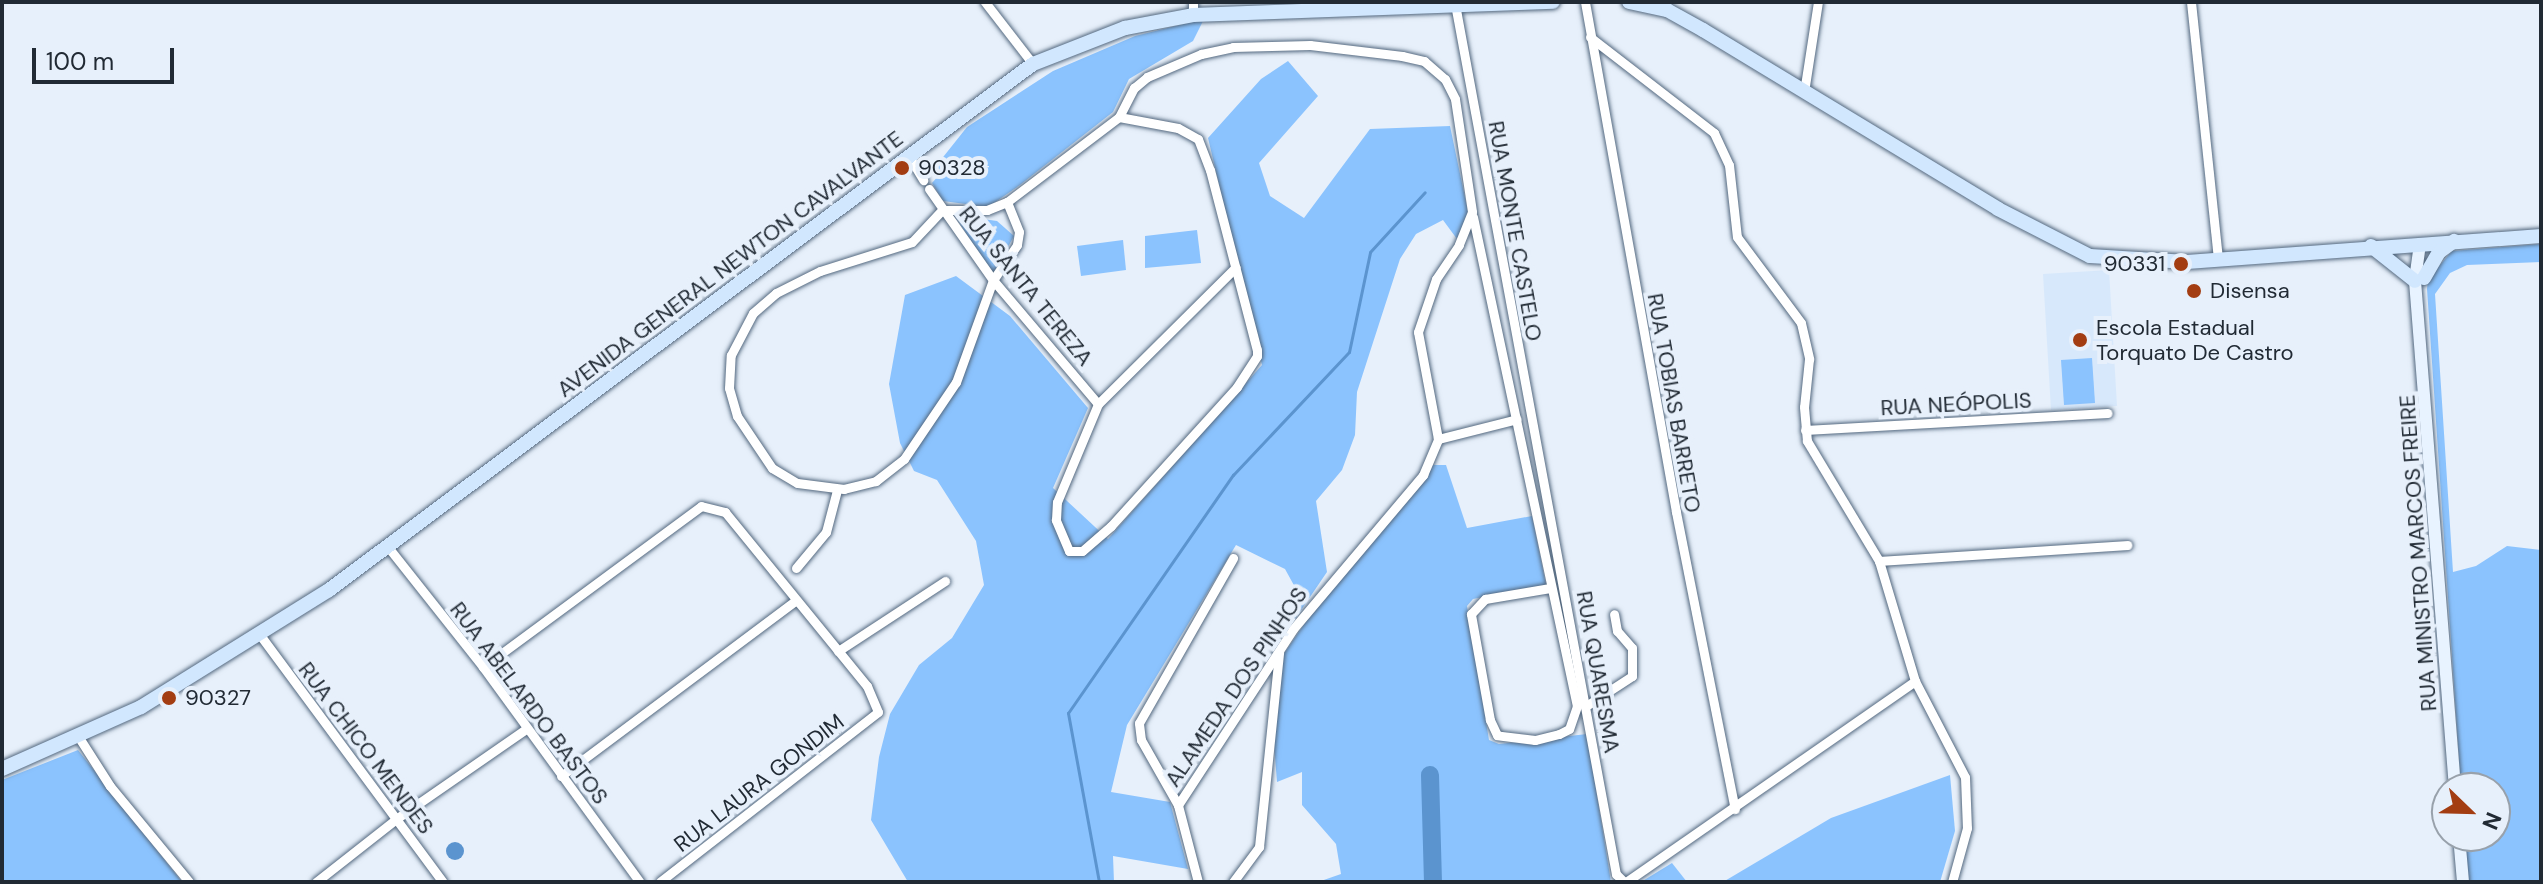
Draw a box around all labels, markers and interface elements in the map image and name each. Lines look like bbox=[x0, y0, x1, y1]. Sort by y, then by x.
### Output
scale bar bbox=[36, 32, 178, 82]
text: 100 m bbox=[46, 46, 114, 77]
street label: RUA MONTE CASTELO bbox=[1483, 119, 1547, 343]
street label: AVENIDA GENERAL NEWTON CAVALVANTE bbox=[552, 125, 908, 403]
place label: 90328 bbox=[918, 155, 986, 181]
marker: 90328 bbox=[893, 159, 911, 177]
street label: RUA SANTA TEREZA bbox=[954, 201, 1098, 371]
place label: 90331 bbox=[2104, 251, 2165, 277]
marker: 90331 bbox=[2172, 255, 2190, 273]
place label: Disensa bbox=[2210, 278, 2290, 304]
marker: Disensa bbox=[2185, 282, 2203, 300]
street label: RUA TOBIAS BARRETO bbox=[1642, 291, 1706, 515]
place label: Escola Estadual Torquato De Castro bbox=[2096, 314, 2294, 366]
marker: Escola Estadual Torquato De Castro bbox=[2071, 331, 2089, 349]
street label: RUA NEÓPOLIS bbox=[1880, 387, 2032, 421]
street label: RUA MINISTRO MARCOS FREIRE bbox=[2394, 394, 2442, 712]
street label: ALAMEDA DOS PINHOS bbox=[1159, 582, 1313, 792]
street label: RUA QUARESMA bbox=[1571, 589, 1625, 755]
street label: RUA ABELARDO BASTOS bbox=[444, 597, 614, 809]
street label: RUA CHICO MENDES bbox=[293, 657, 439, 839]
place label: 90327 bbox=[185, 685, 251, 711]
marker: 90327 bbox=[160, 689, 178, 707]
street label: RUA LAURA GONDIM bbox=[669, 708, 849, 858]
north arrow bbox=[2431, 772, 2511, 852]
text: N bbox=[2475, 808, 2508, 834]

